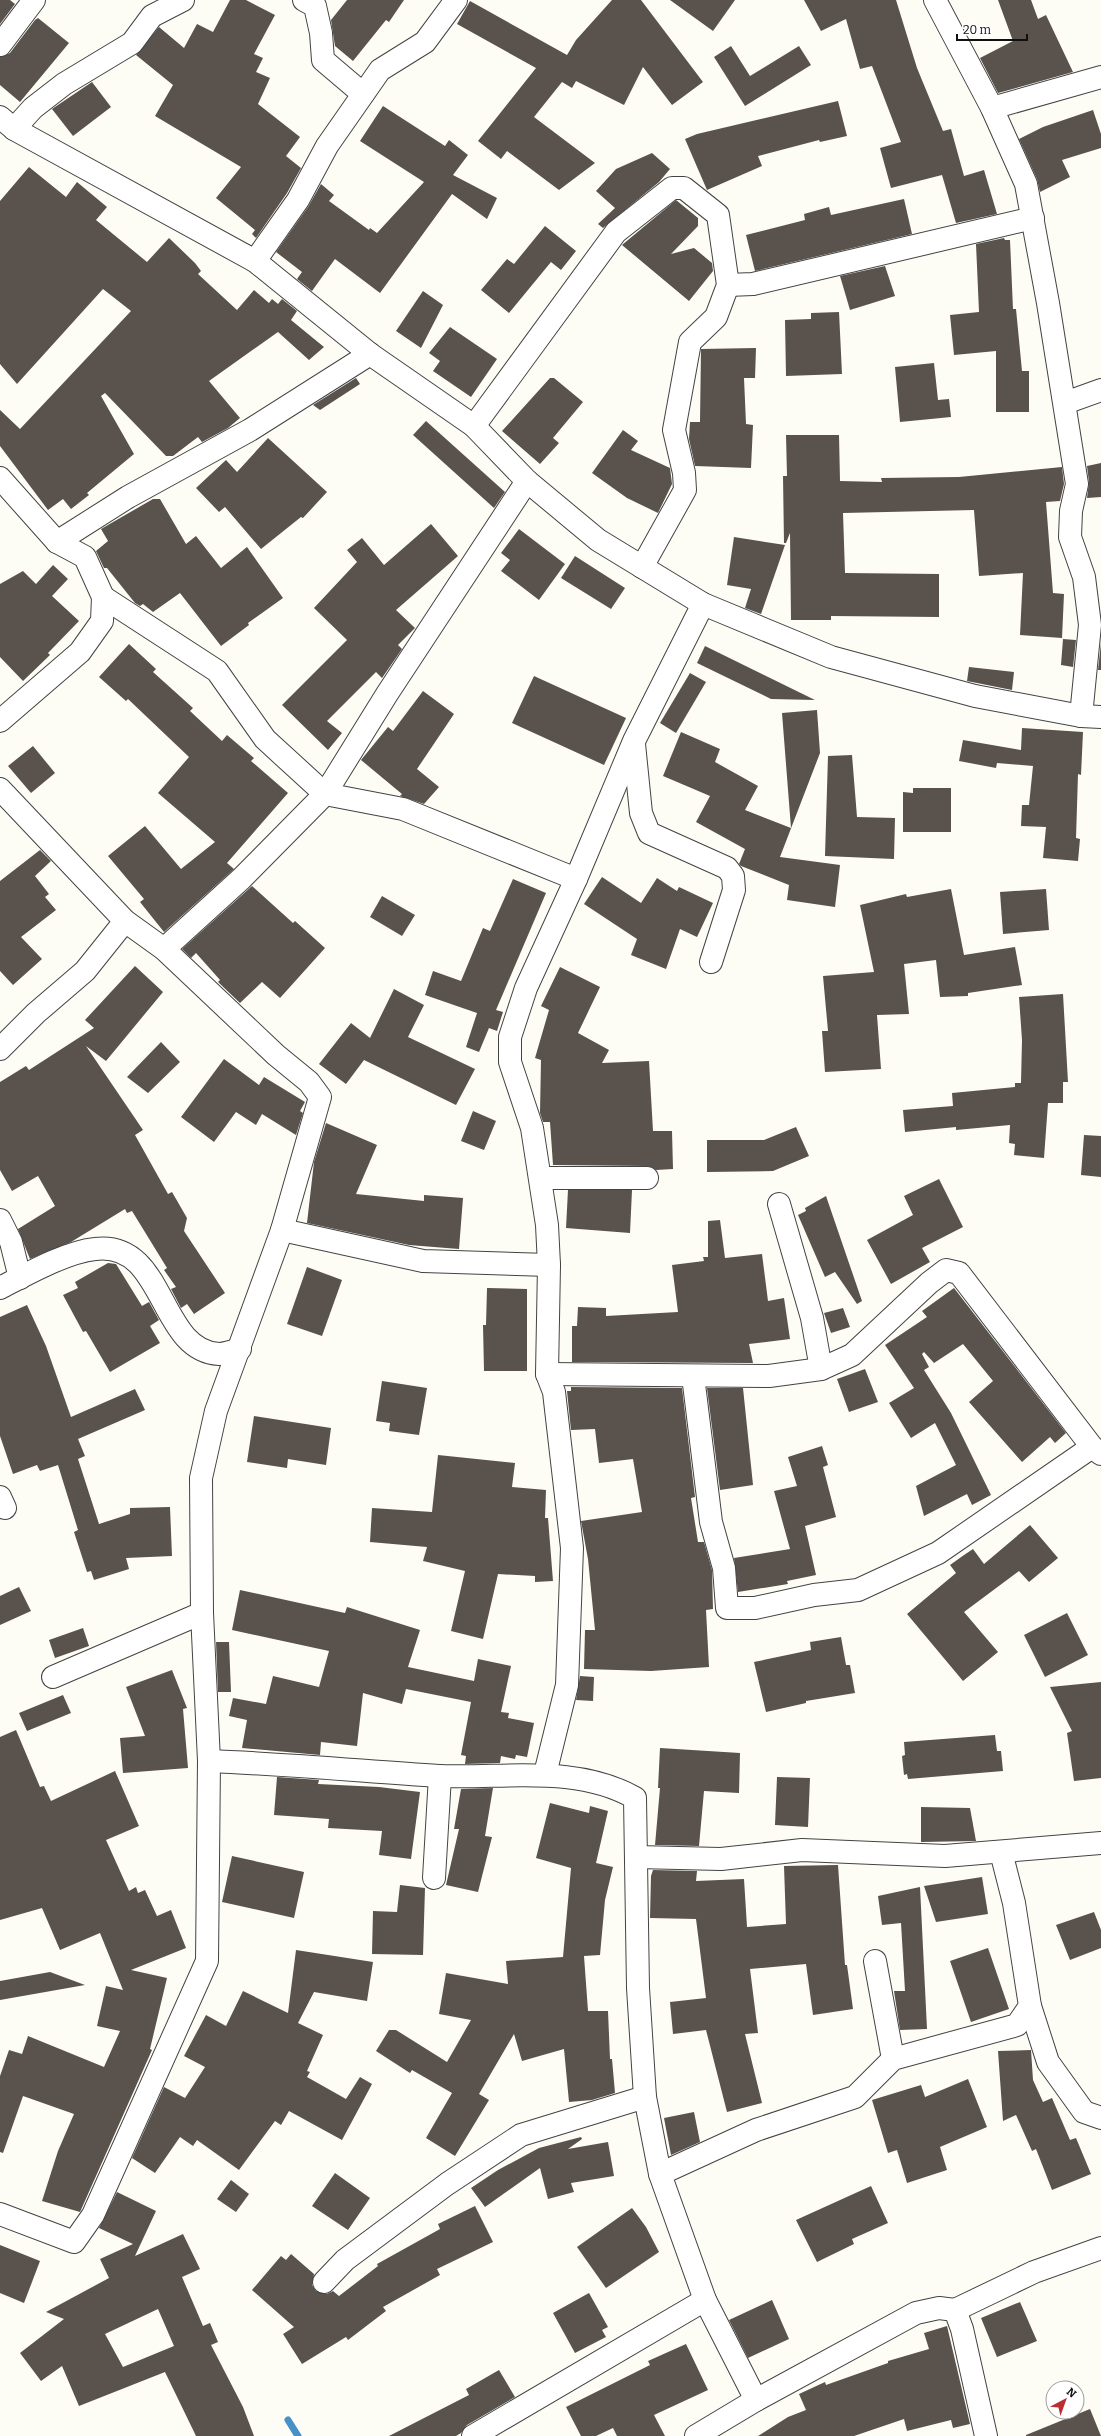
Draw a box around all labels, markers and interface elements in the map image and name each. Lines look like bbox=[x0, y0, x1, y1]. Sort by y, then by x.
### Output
scale bar bbox=[957, 16, 1027, 42]
text: 20 m bbox=[963, 23, 992, 37]
north arrow bbox=[1045, 2380, 1085, 2420]
text: N bbox=[1064, 2385, 1079, 2401]

